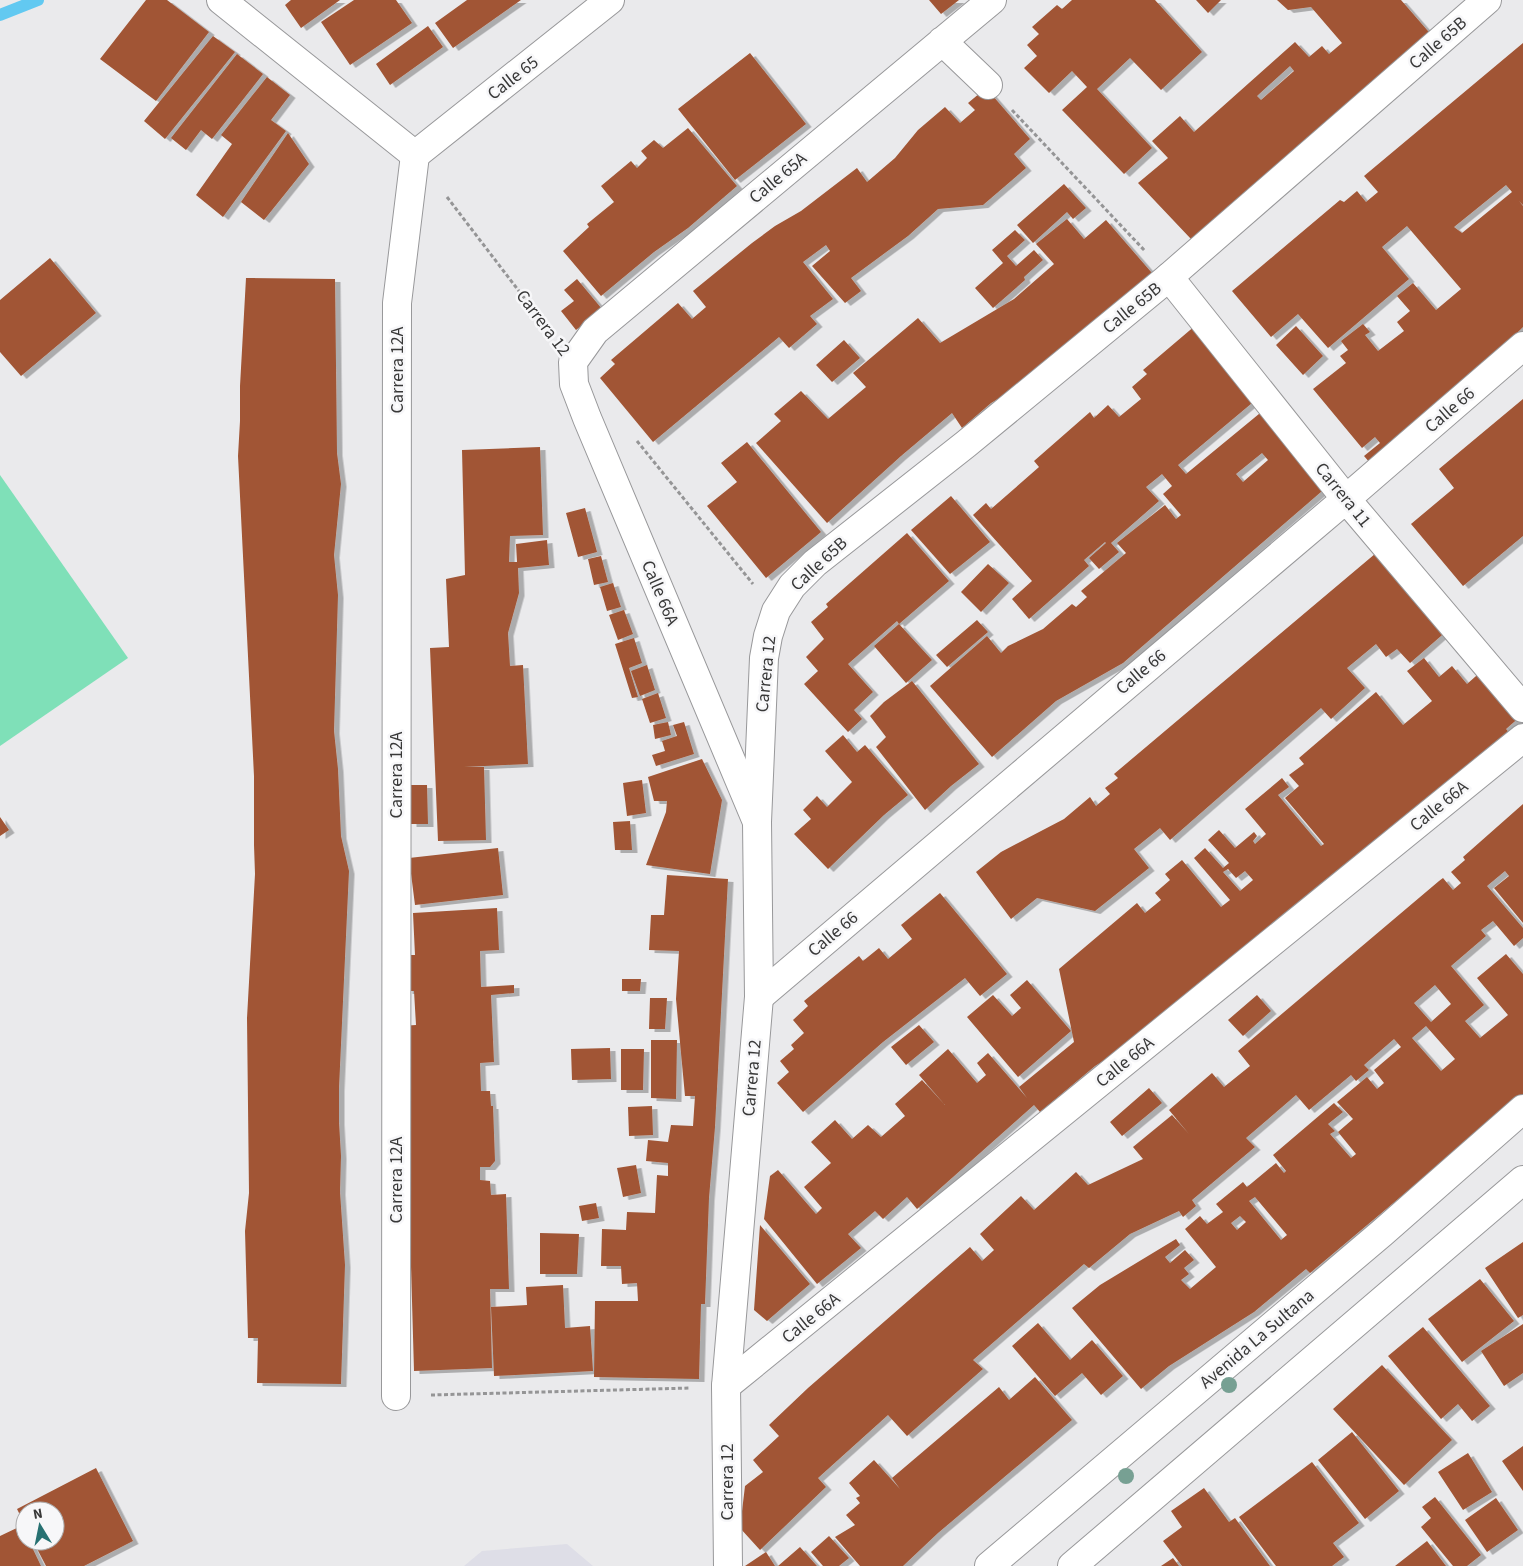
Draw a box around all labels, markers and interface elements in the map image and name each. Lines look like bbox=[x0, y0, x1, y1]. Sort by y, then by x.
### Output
street label: Calle 65B bbox=[1404, 11, 1472, 75]
street label: Calle 65 bbox=[482, 50, 544, 106]
street label: Calle 65A bbox=[744, 146, 813, 210]
street label: Calle 65B bbox=[1097, 276, 1167, 340]
street label: Carrera 12 bbox=[510, 285, 576, 361]
street label: Carrera 12A bbox=[385, 326, 410, 413]
street label: Calle 66 bbox=[1420, 381, 1480, 439]
street label: Carrera 11 bbox=[1309, 457, 1377, 533]
street label: Calle 65B bbox=[785, 531, 853, 597]
street label: Calle 66A bbox=[635, 556, 685, 630]
street label: Carrera 12 bbox=[750, 634, 782, 714]
street label: Calle 66 bbox=[1110, 643, 1172, 701]
street label: Carrera 12A bbox=[384, 731, 409, 818]
street label: Calle 66A bbox=[1404, 775, 1474, 837]
street label: Calle 66 bbox=[802, 905, 864, 963]
street label: Calle 66A bbox=[1090, 1031, 1160, 1093]
street label: Carrera 12 bbox=[736, 1039, 768, 1117]
street label: Carrera 12A bbox=[384, 1136, 409, 1223]
street label: Avenida La Sultana bbox=[1194, 1283, 1320, 1395]
street label: Calle 66A bbox=[776, 1287, 846, 1349]
street label: Carrera 12 bbox=[715, 1443, 740, 1520]
north arrow bbox=[15, 1501, 65, 1551]
text: N bbox=[32, 1504, 44, 1525]

